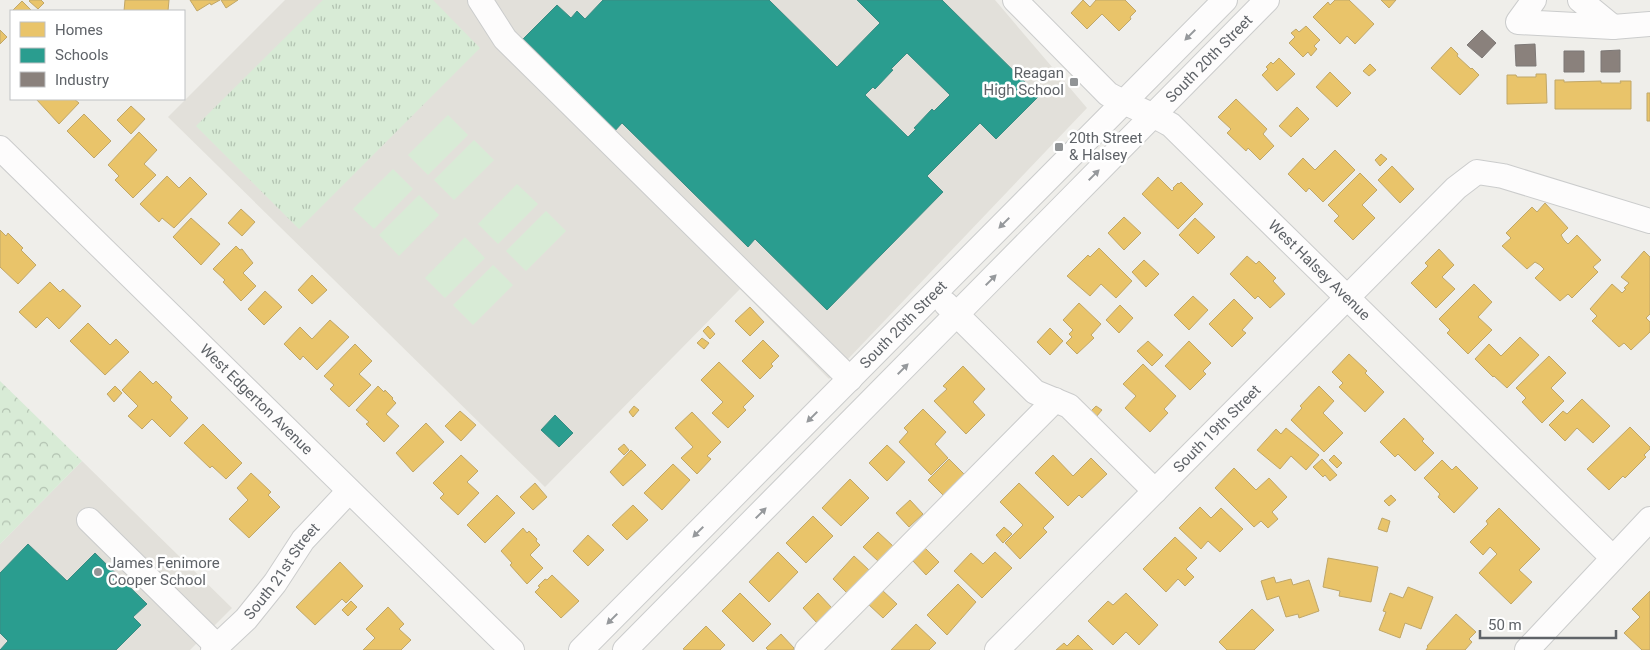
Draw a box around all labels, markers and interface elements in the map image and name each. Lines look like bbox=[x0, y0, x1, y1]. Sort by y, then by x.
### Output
legend bbox=[10, 10, 185, 100]
street label: South 20th Street bbox=[1162, 11, 1256, 106]
text: Homes bbox=[55, 21, 103, 39]
one-way arrow bbox=[1184, 28, 1196, 40]
text: Schools bbox=[55, 46, 109, 64]
place label: Reagan High School bbox=[983, 64, 1064, 99]
text: Industry bbox=[55, 71, 109, 89]
marker: Reagan High School bbox=[1068, 76, 1080, 88]
place label: 20th Street & Halsey bbox=[1069, 129, 1142, 164]
marker: 20th Street & Halsey bbox=[1053, 141, 1065, 153]
one-way arrow bbox=[1088, 170, 1100, 182]
street label: West Halsey Avenue bbox=[1265, 216, 1374, 324]
one-way arrow bbox=[998, 217, 1010, 229]
one-way arrow bbox=[985, 274, 997, 286]
street label: South 20th Street bbox=[856, 277, 951, 372]
street label: West Edgerton Avenue bbox=[196, 340, 316, 459]
one-way arrow bbox=[896, 364, 908, 376]
street label: South 19th Street bbox=[1170, 381, 1264, 476]
one-way arrow bbox=[806, 411, 818, 423]
one-way arrow bbox=[754, 507, 766, 519]
street label: South 21st Street bbox=[240, 519, 323, 623]
one-way arrow bbox=[692, 526, 704, 538]
place label: James Fenimore Cooper School bbox=[108, 554, 220, 589]
marker: James Fenimore Cooper School bbox=[92, 566, 104, 578]
scale bar bbox=[1480, 608, 1616, 640]
one-way arrow bbox=[606, 613, 618, 625]
text: 50 m bbox=[1488, 616, 1522, 634]

